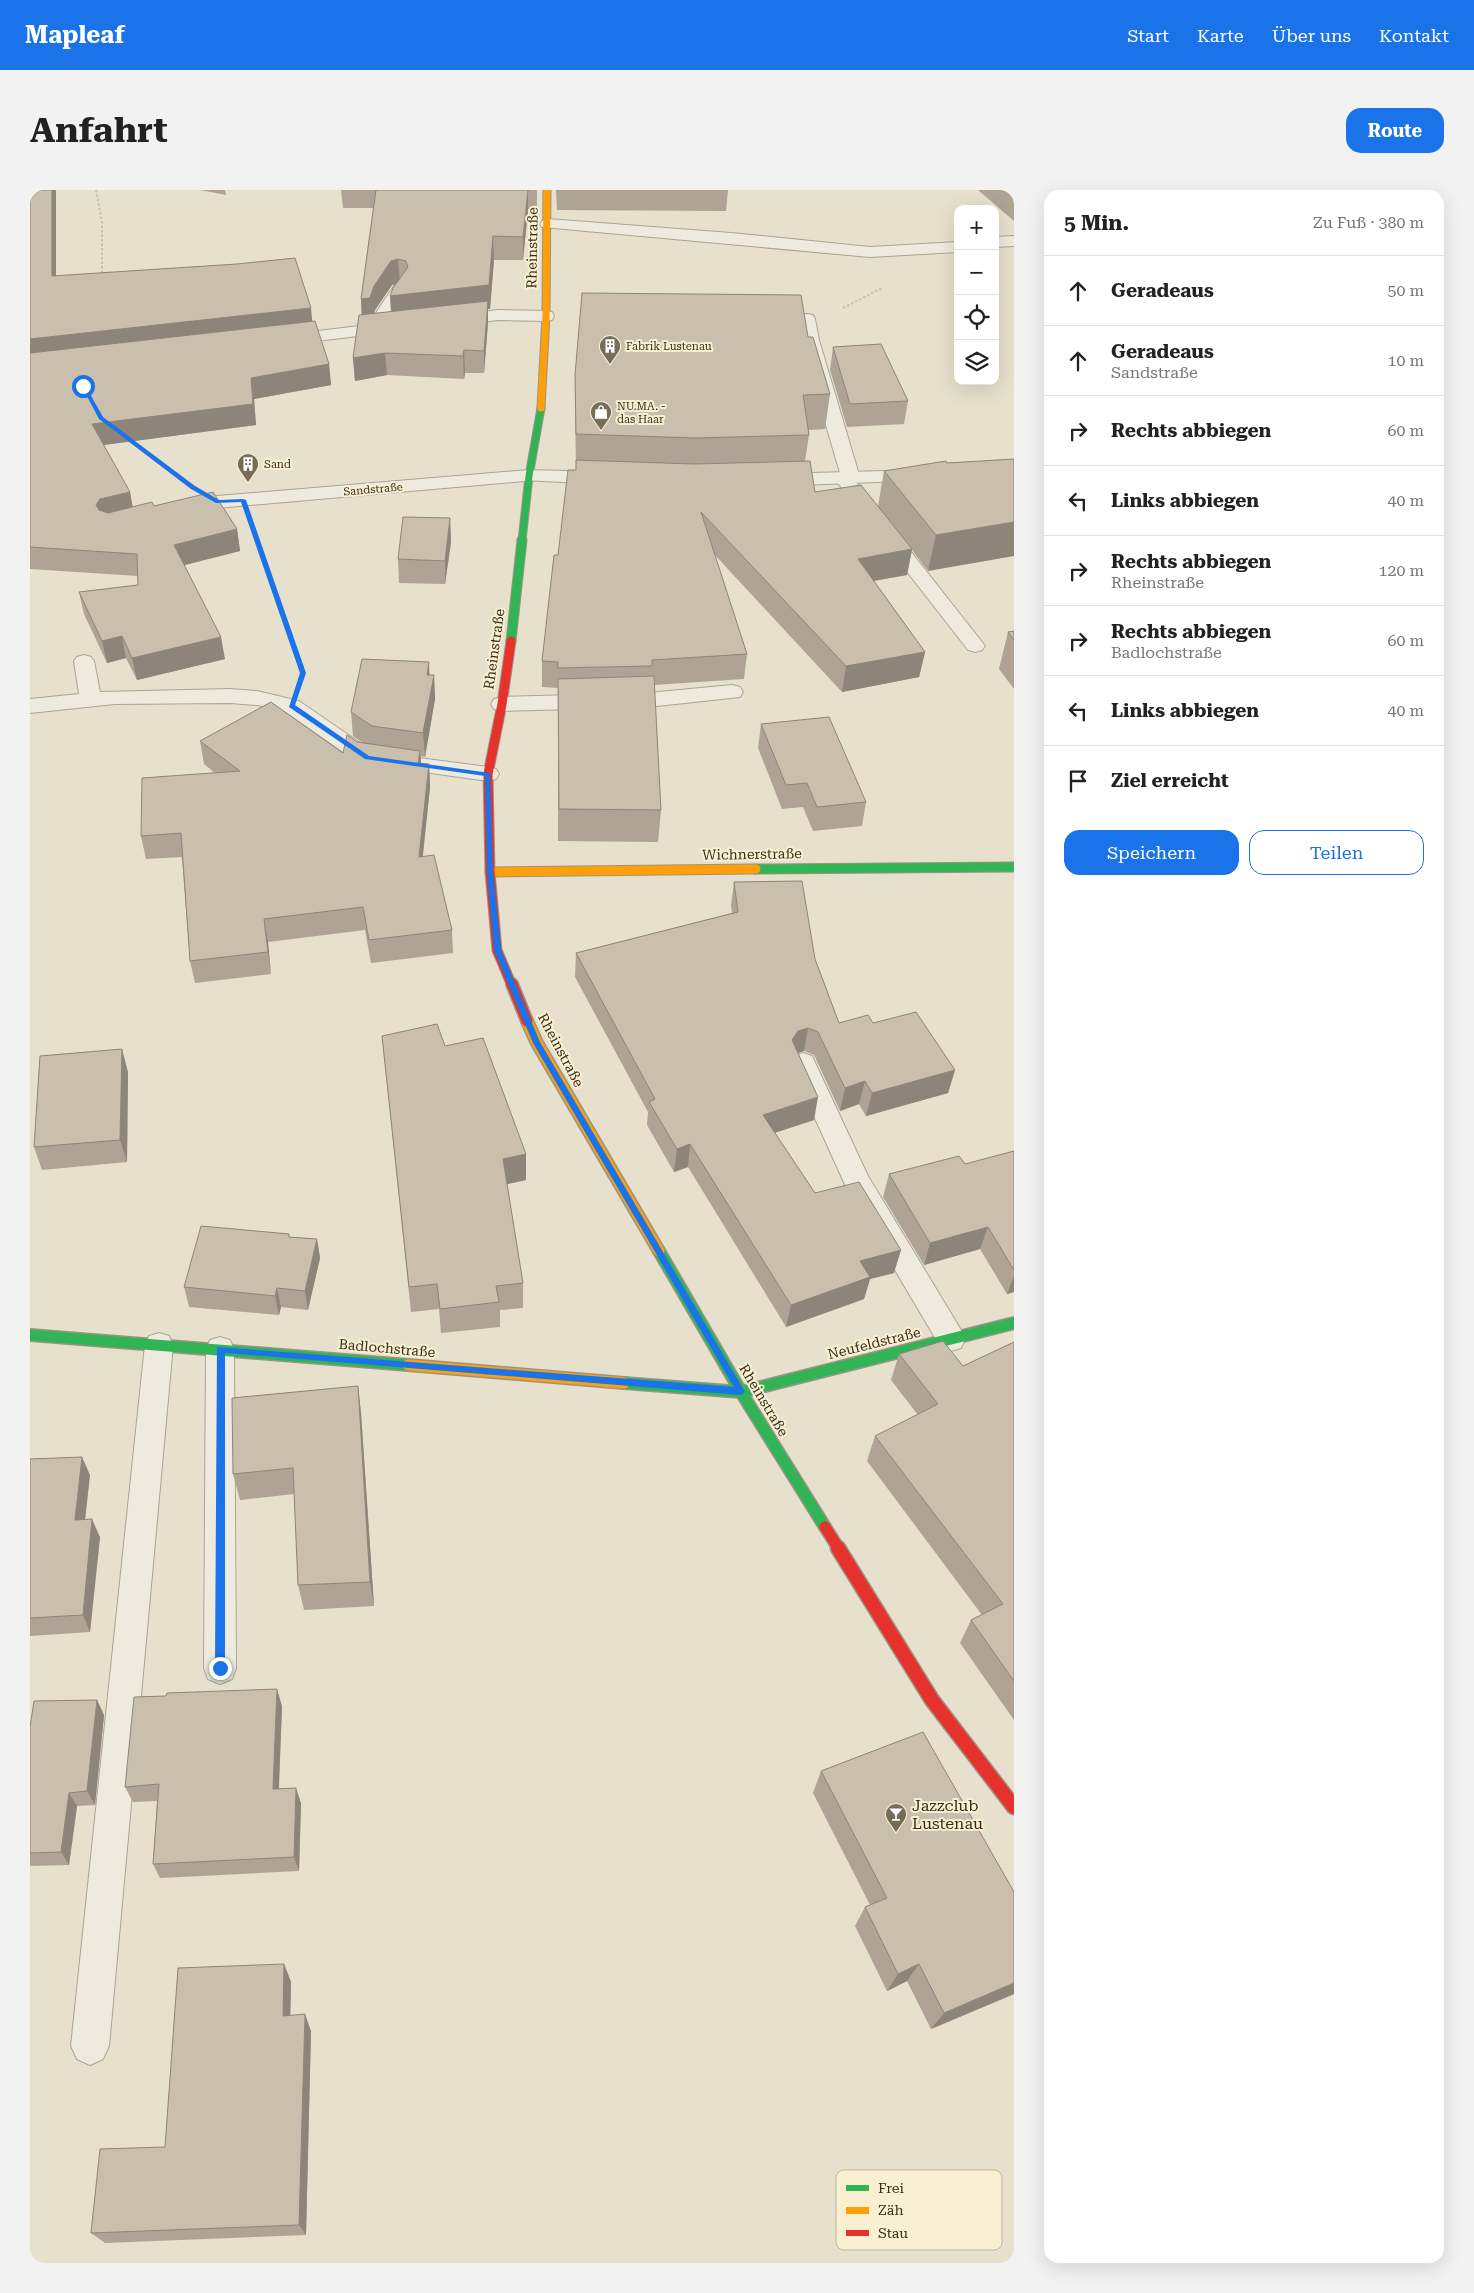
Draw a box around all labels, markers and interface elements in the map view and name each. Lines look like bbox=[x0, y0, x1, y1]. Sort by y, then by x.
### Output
text: Mapleaf bbox=[25, 21, 125, 49]
text: Start bbox=[1127, 25, 1169, 46]
text: Karte bbox=[1197, 25, 1244, 46]
text: Über uns bbox=[1272, 25, 1351, 46]
text: Kontakt bbox=[1379, 25, 1449, 46]
button: Route bbox=[1346, 108, 1444, 153]
text: Anfahrt bbox=[30, 110, 168, 151]
map controls bbox=[954, 205, 999, 385]
button: + bbox=[954, 205, 999, 250]
street label: Rheinstraße bbox=[523, 207, 541, 289]
text: 5 Min. bbox=[1064, 211, 1129, 235]
text: Zu Fuß · 380 m bbox=[1313, 213, 1424, 232]
button: − bbox=[954, 250, 999, 295]
icon: ahead bbox=[1064, 277, 1092, 305]
text: Geradeaus bbox=[1111, 279, 1214, 302]
text: 50 m bbox=[1387, 281, 1424, 300]
button: locate bbox=[954, 295, 999, 340]
building icon: Fabrik Lustenau bbox=[598, 334, 622, 365]
place label: Fabrik Lustenau bbox=[626, 340, 712, 353]
button: layers bbox=[954, 340, 999, 385]
text: Geradeaus bbox=[1111, 340, 1214, 363]
icon: ahead bbox=[1064, 347, 1092, 375]
text: 10 m bbox=[1387, 351, 1424, 370]
text: Sandstraße bbox=[1111, 363, 1198, 382]
route start bbox=[72, 375, 95, 398]
shop icon: NU.MA. - das Haar bbox=[589, 400, 613, 431]
place label: NU.MA. - das Haar bbox=[617, 400, 666, 426]
icon: right bbox=[1064, 417, 1092, 445]
text: Rechts abbiegen bbox=[1111, 419, 1271, 442]
text: 60 m bbox=[1387, 421, 1424, 440]
building icon: Sand bbox=[236, 452, 260, 483]
place label: Sand bbox=[264, 458, 291, 471]
street label: Sandstraße bbox=[343, 480, 403, 499]
icon: left bbox=[1064, 487, 1092, 515]
text: Links abbiegen bbox=[1111, 489, 1259, 512]
text: 40 m bbox=[1387, 491, 1424, 510]
text: Rechts abbiegen bbox=[1111, 550, 1271, 573]
icon: right bbox=[1064, 557, 1092, 585]
text: 120 m bbox=[1378, 561, 1424, 580]
text: Rheinstraße bbox=[1111, 573, 1204, 592]
street label: Rheinstraße bbox=[480, 607, 508, 690]
text: Rechts abbiegen bbox=[1111, 620, 1271, 643]
icon: right bbox=[1064, 627, 1092, 655]
text: 60 m bbox=[1387, 631, 1424, 650]
text: Badlochstraße bbox=[1111, 643, 1222, 662]
icon: left bbox=[1064, 697, 1092, 725]
text: Links abbiegen bbox=[1111, 699, 1259, 722]
text: 40 m bbox=[1387, 701, 1424, 720]
icon: arrive bbox=[1064, 767, 1092, 795]
text: Ziel erreicht bbox=[1111, 769, 1229, 792]
button: Speichern bbox=[1064, 830, 1239, 875]
button: Teilen bbox=[1249, 830, 1424, 875]
street label: Wichnerstraße bbox=[702, 845, 802, 863]
street label: Rheinstraße bbox=[535, 1010, 587, 1090]
street label: Neufeldstraße bbox=[826, 1324, 922, 1362]
street label: Badlochstraße bbox=[338, 1336, 436, 1360]
street label: Rheinstraße bbox=[736, 1361, 792, 1439]
route end bbox=[209, 1657, 232, 1680]
place label: Jazzclub Lustenau bbox=[912, 1796, 983, 1833]
bar icon: Jazzclub Lustenau bbox=[884, 1802, 908, 1833]
legend bbox=[836, 2170, 1002, 2250]
text: Frei bbox=[878, 2180, 905, 2196]
text: Zäh bbox=[878, 2202, 903, 2218]
text: Stau bbox=[878, 2225, 908, 2241]

